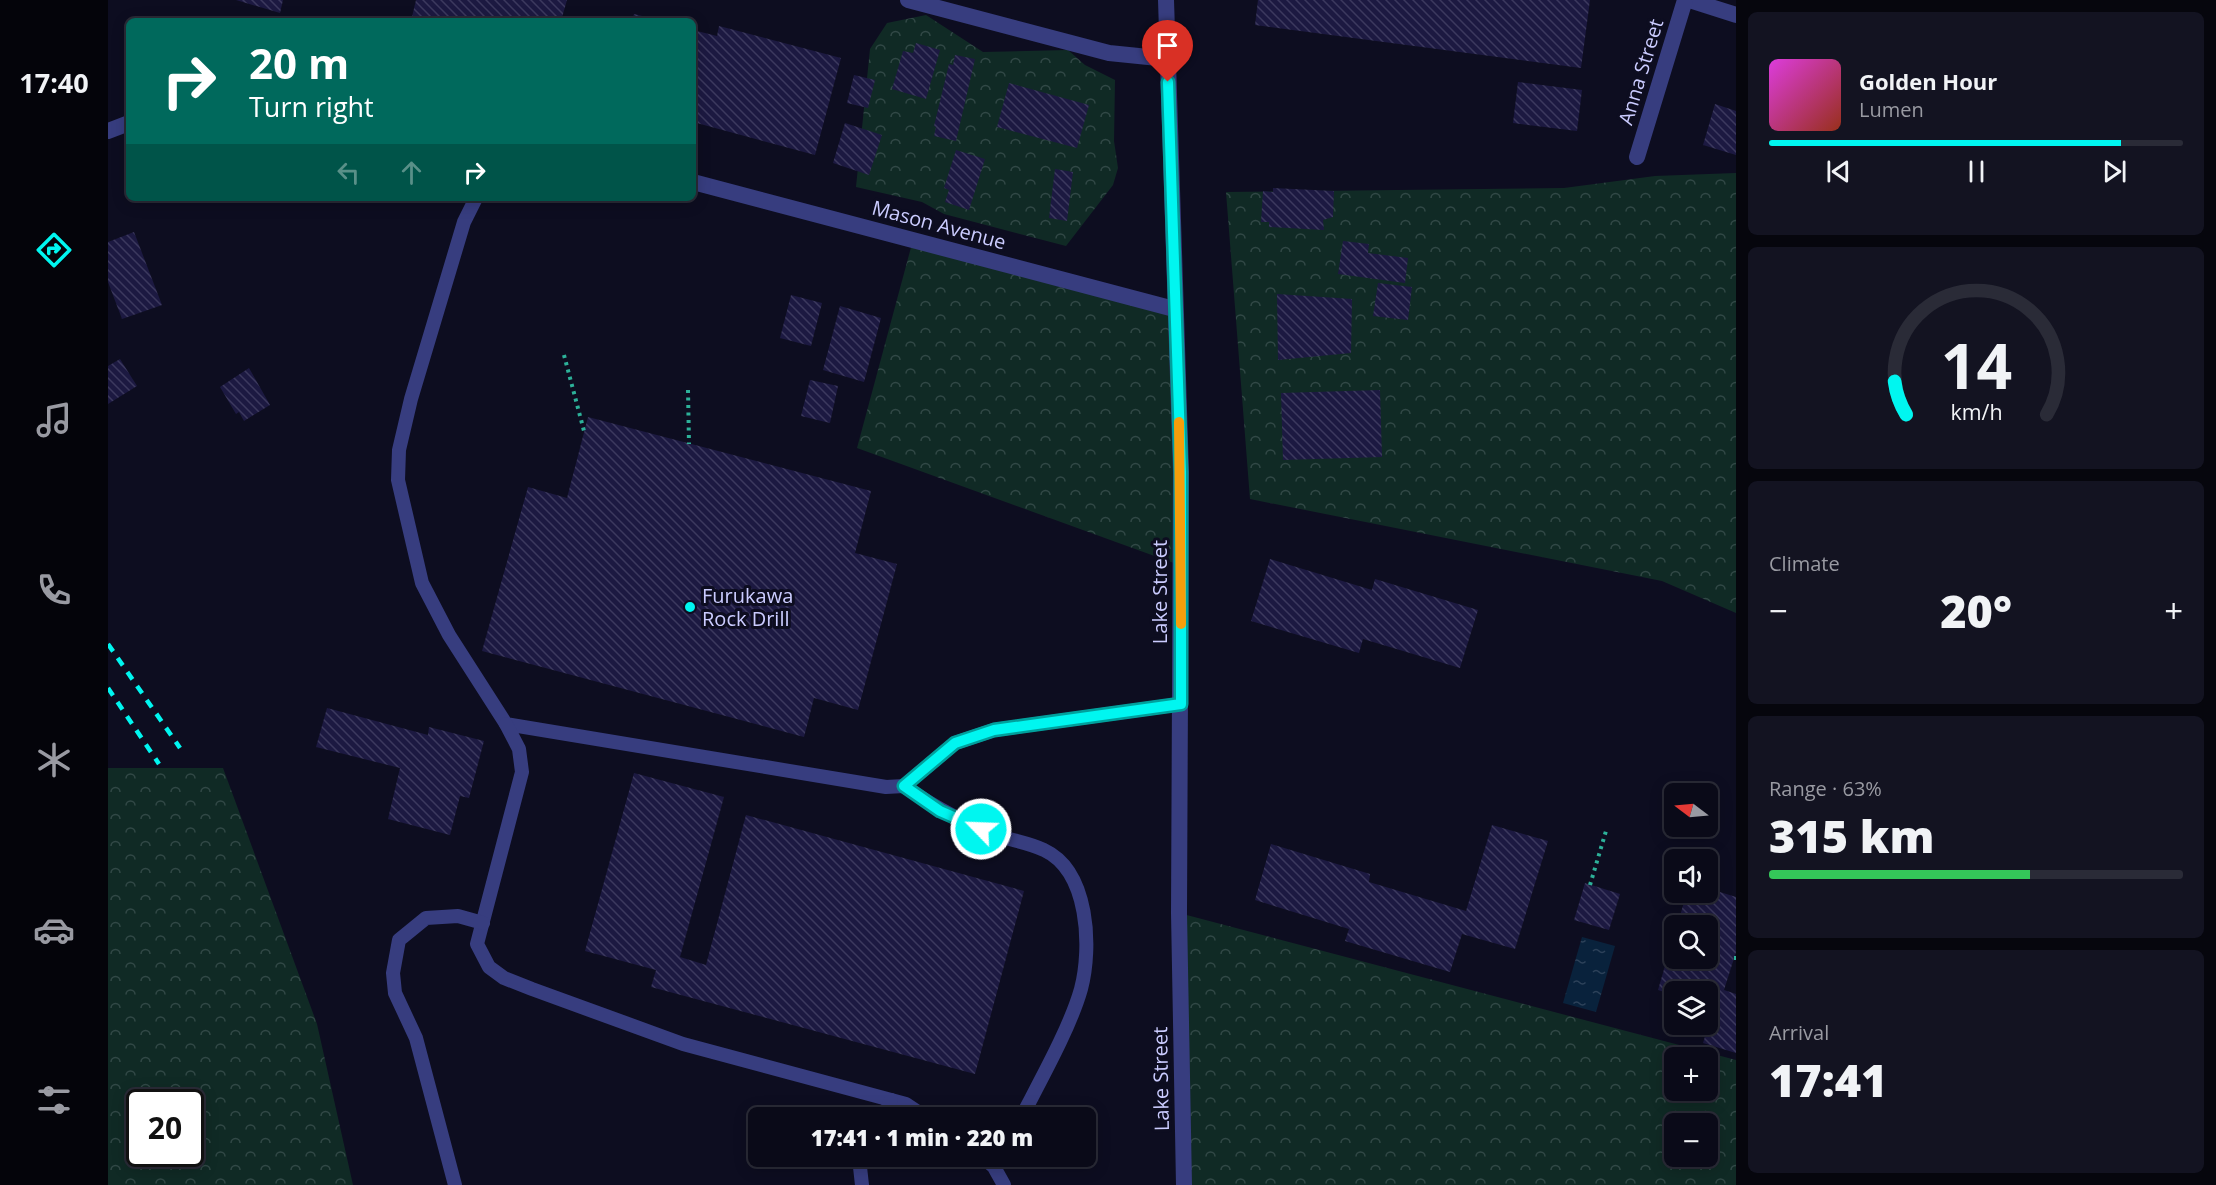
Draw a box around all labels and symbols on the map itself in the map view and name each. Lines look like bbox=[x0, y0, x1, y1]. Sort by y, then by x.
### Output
street label: Anna Street bbox=[1612, 16, 1669, 128]
pin bbox=[1142, 20, 1193, 82]
street label: Mason Avenue bbox=[869, 194, 1009, 255]
street label: Lake Street bbox=[1146, 540, 1173, 644]
place label: Furukawa Rock Drill bbox=[702, 582, 793, 632]
marker: Furukawa Rock Drill bbox=[683, 600, 697, 614]
north arrow bbox=[1664, 783, 1718, 837]
position arrow bbox=[949, 797, 1013, 861]
street label: Lake Street bbox=[1146, 1027, 1175, 1131]
speed limit sign: 20 bbox=[126, 1089, 204, 1167]

